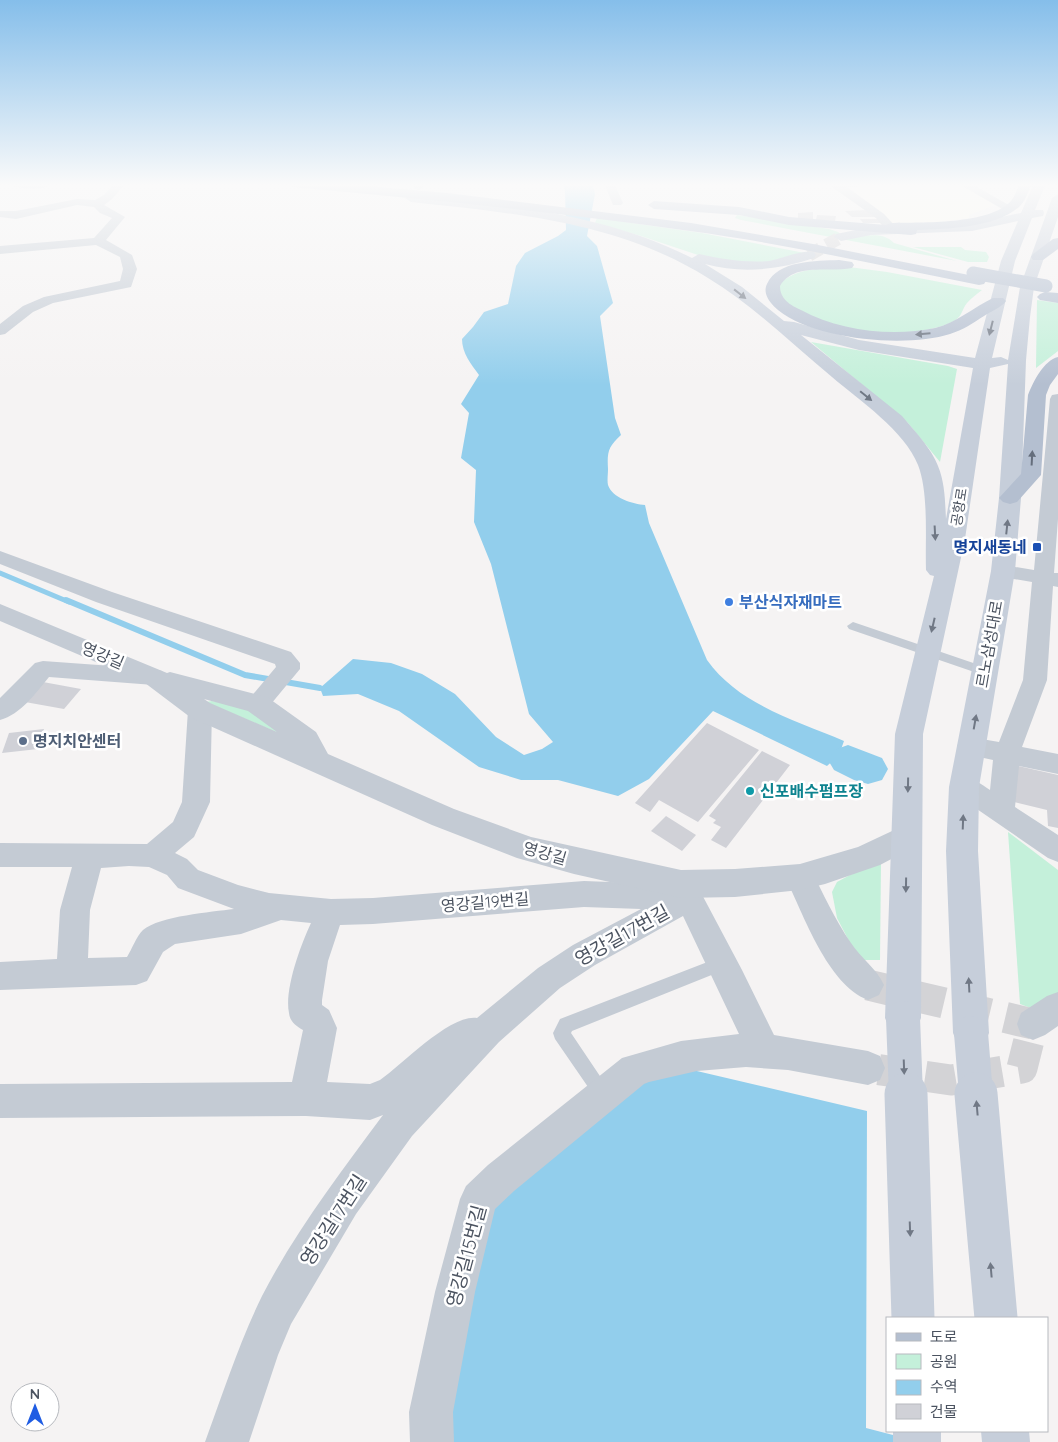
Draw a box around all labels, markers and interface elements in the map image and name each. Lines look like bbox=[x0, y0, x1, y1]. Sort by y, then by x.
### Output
one-way arrow bbox=[733, 288, 746, 299]
one-way arrow bbox=[987, 321, 995, 336]
one-way arrow bbox=[915, 330, 931, 338]
one-way arrow bbox=[859, 391, 872, 402]
one-way arrow bbox=[1029, 450, 1037, 466]
street label: 공항로 bbox=[947, 486, 971, 527]
one-way arrow bbox=[1003, 519, 1011, 535]
one-way arrow bbox=[932, 525, 940, 541]
place label: 명지새동네 bbox=[953, 537, 1027, 557]
marker: 명지새동네 bbox=[1031, 541, 1043, 553]
place label: 부산식자재마트 bbox=[739, 592, 842, 612]
marker: 부산식자재마트 bbox=[723, 596, 735, 608]
street label: 르노삼성대로 bbox=[971, 599, 1007, 689]
one-way arrow bbox=[929, 617, 937, 633]
street label: 영강길 bbox=[79, 637, 127, 673]
one-way arrow bbox=[971, 714, 979, 729]
place label: 명지치안센터 bbox=[33, 731, 121, 751]
marker: 명지치안센터 bbox=[17, 735, 29, 747]
one-way arrow bbox=[904, 777, 912, 793]
place label: 신포배수펌프장 bbox=[760, 781, 863, 801]
marker: 신포배수펌프장 bbox=[744, 785, 756, 797]
one-way arrow bbox=[959, 814, 967, 830]
street label: 영강길 bbox=[521, 837, 569, 869]
one-way arrow bbox=[902, 877, 910, 893]
street label: 영강길19번길 bbox=[440, 888, 530, 916]
street label: 영강길17번길 bbox=[571, 899, 673, 971]
one-way arrow bbox=[964, 976, 972, 992]
one-way arrow bbox=[901, 1059, 909, 1075]
one-way arrow bbox=[973, 1099, 981, 1115]
street label: 영강길17번길 bbox=[295, 1170, 371, 1270]
street label: 영강길15번길 bbox=[441, 1202, 491, 1310]
one-way arrow bbox=[906, 1221, 914, 1237]
one-way arrow bbox=[987, 1261, 995, 1277]
legend bbox=[886, 1317, 1048, 1432]
text: 도로 bbox=[930, 1327, 958, 1346]
text: 공원 bbox=[930, 1352, 958, 1371]
text: 수역 bbox=[930, 1377, 958, 1396]
north arrow bbox=[10, 1382, 60, 1432]
text: N bbox=[30, 1385, 40, 1403]
text: 건물 bbox=[930, 1402, 958, 1421]

